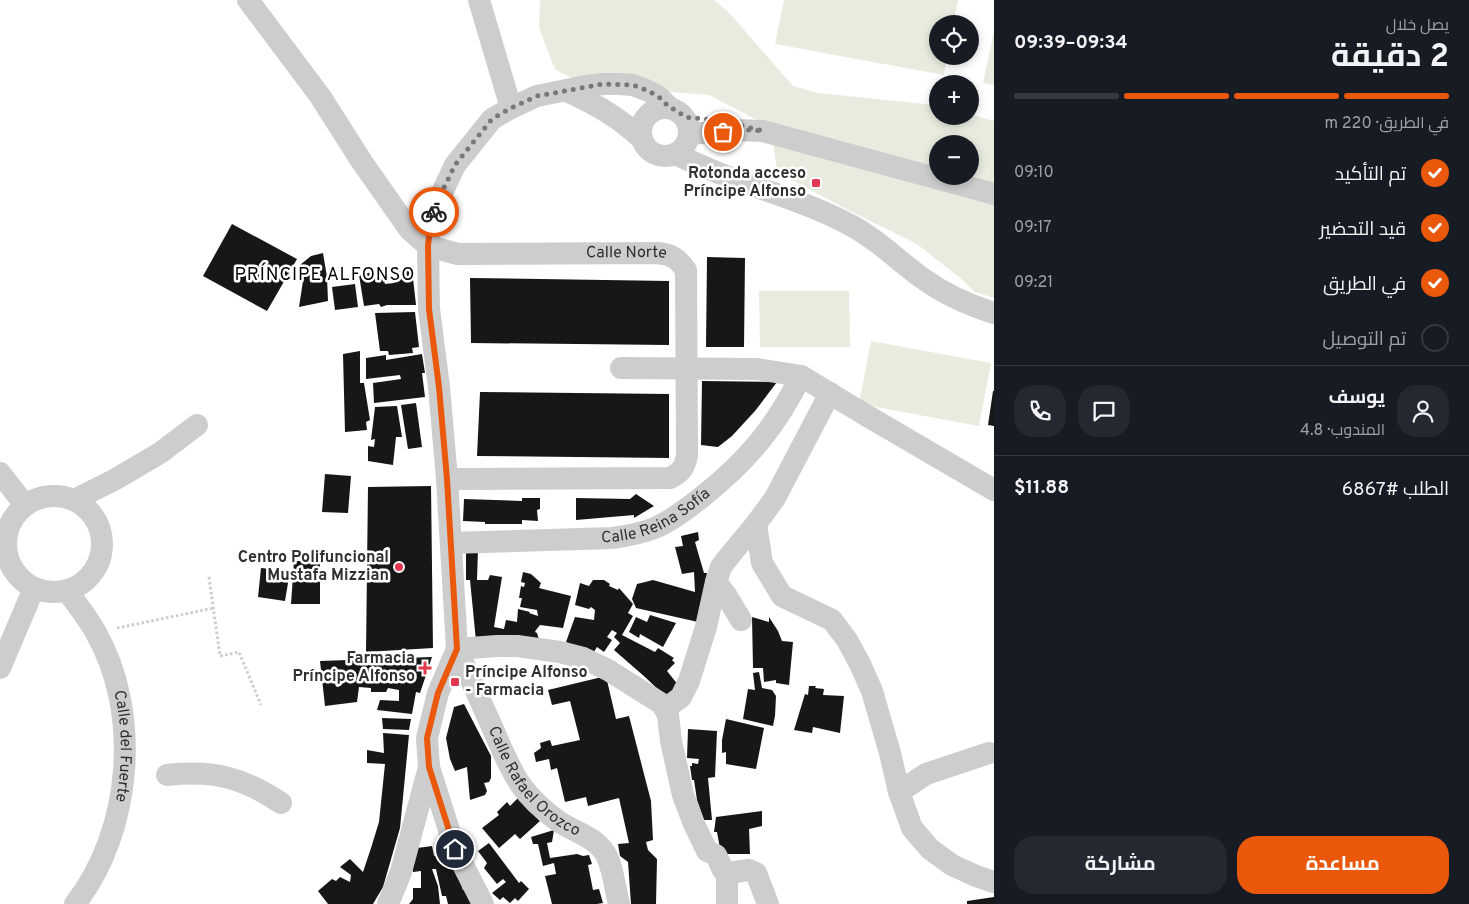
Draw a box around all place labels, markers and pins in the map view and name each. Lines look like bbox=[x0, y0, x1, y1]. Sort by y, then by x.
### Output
pin bbox=[702, 111, 744, 153]
place label: Rotonda acceso Príncipe Alfonso bbox=[683, 164, 806, 202]
marker: Rotonda acceso Príncipe Alfonso bbox=[810, 177, 822, 189]
place label: Centro Polifuncional Mustafa Mizzian bbox=[238, 548, 389, 586]
marker: Centro Polifuncional Mustafa Mizzian bbox=[393, 561, 405, 573]
place label: Farmacia Príncipe Alfonso bbox=[292, 649, 415, 687]
marker: Farmacia Príncipe Alfonso bbox=[419, 662, 431, 674]
place label: Príncipe Alfonso - Farmacia bbox=[465, 663, 588, 701]
marker: Príncipe Alfonso - Farmacia bbox=[449, 676, 461, 688]
pin bbox=[434, 828, 476, 870]

